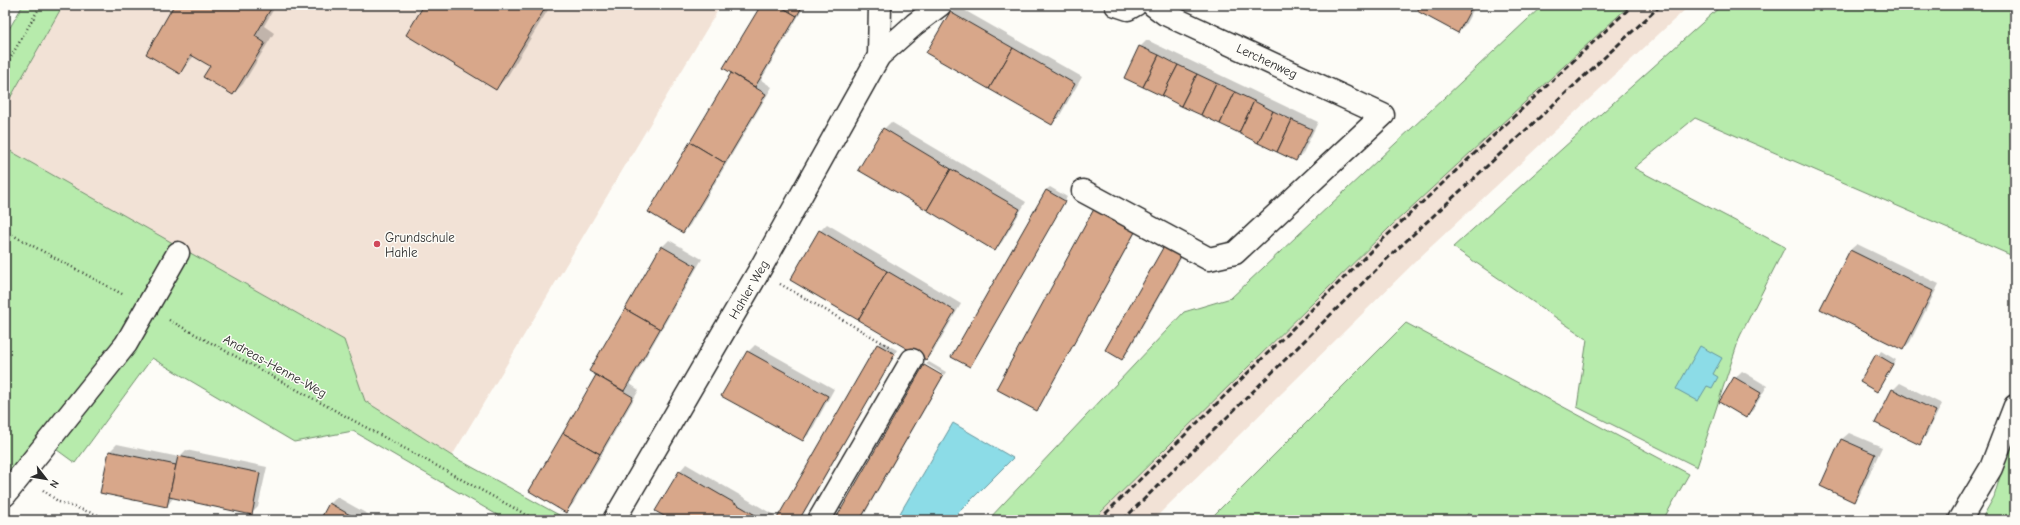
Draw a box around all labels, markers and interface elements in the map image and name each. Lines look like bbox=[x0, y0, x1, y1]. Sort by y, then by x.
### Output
street label: Lerchenweg bbox=[1234, 40, 1300, 82]
place label: Grundschule Hahle bbox=[385, 230, 455, 260]
marker: Grundschule Hahle bbox=[372, 239, 382, 249]
street label: Hahler Weg bbox=[725, 257, 771, 321]
street label: Andreas-Henne-Weg bbox=[221, 331, 329, 401]
north arrow bbox=[26, 459, 66, 499]
text: N bbox=[47, 477, 62, 490]

